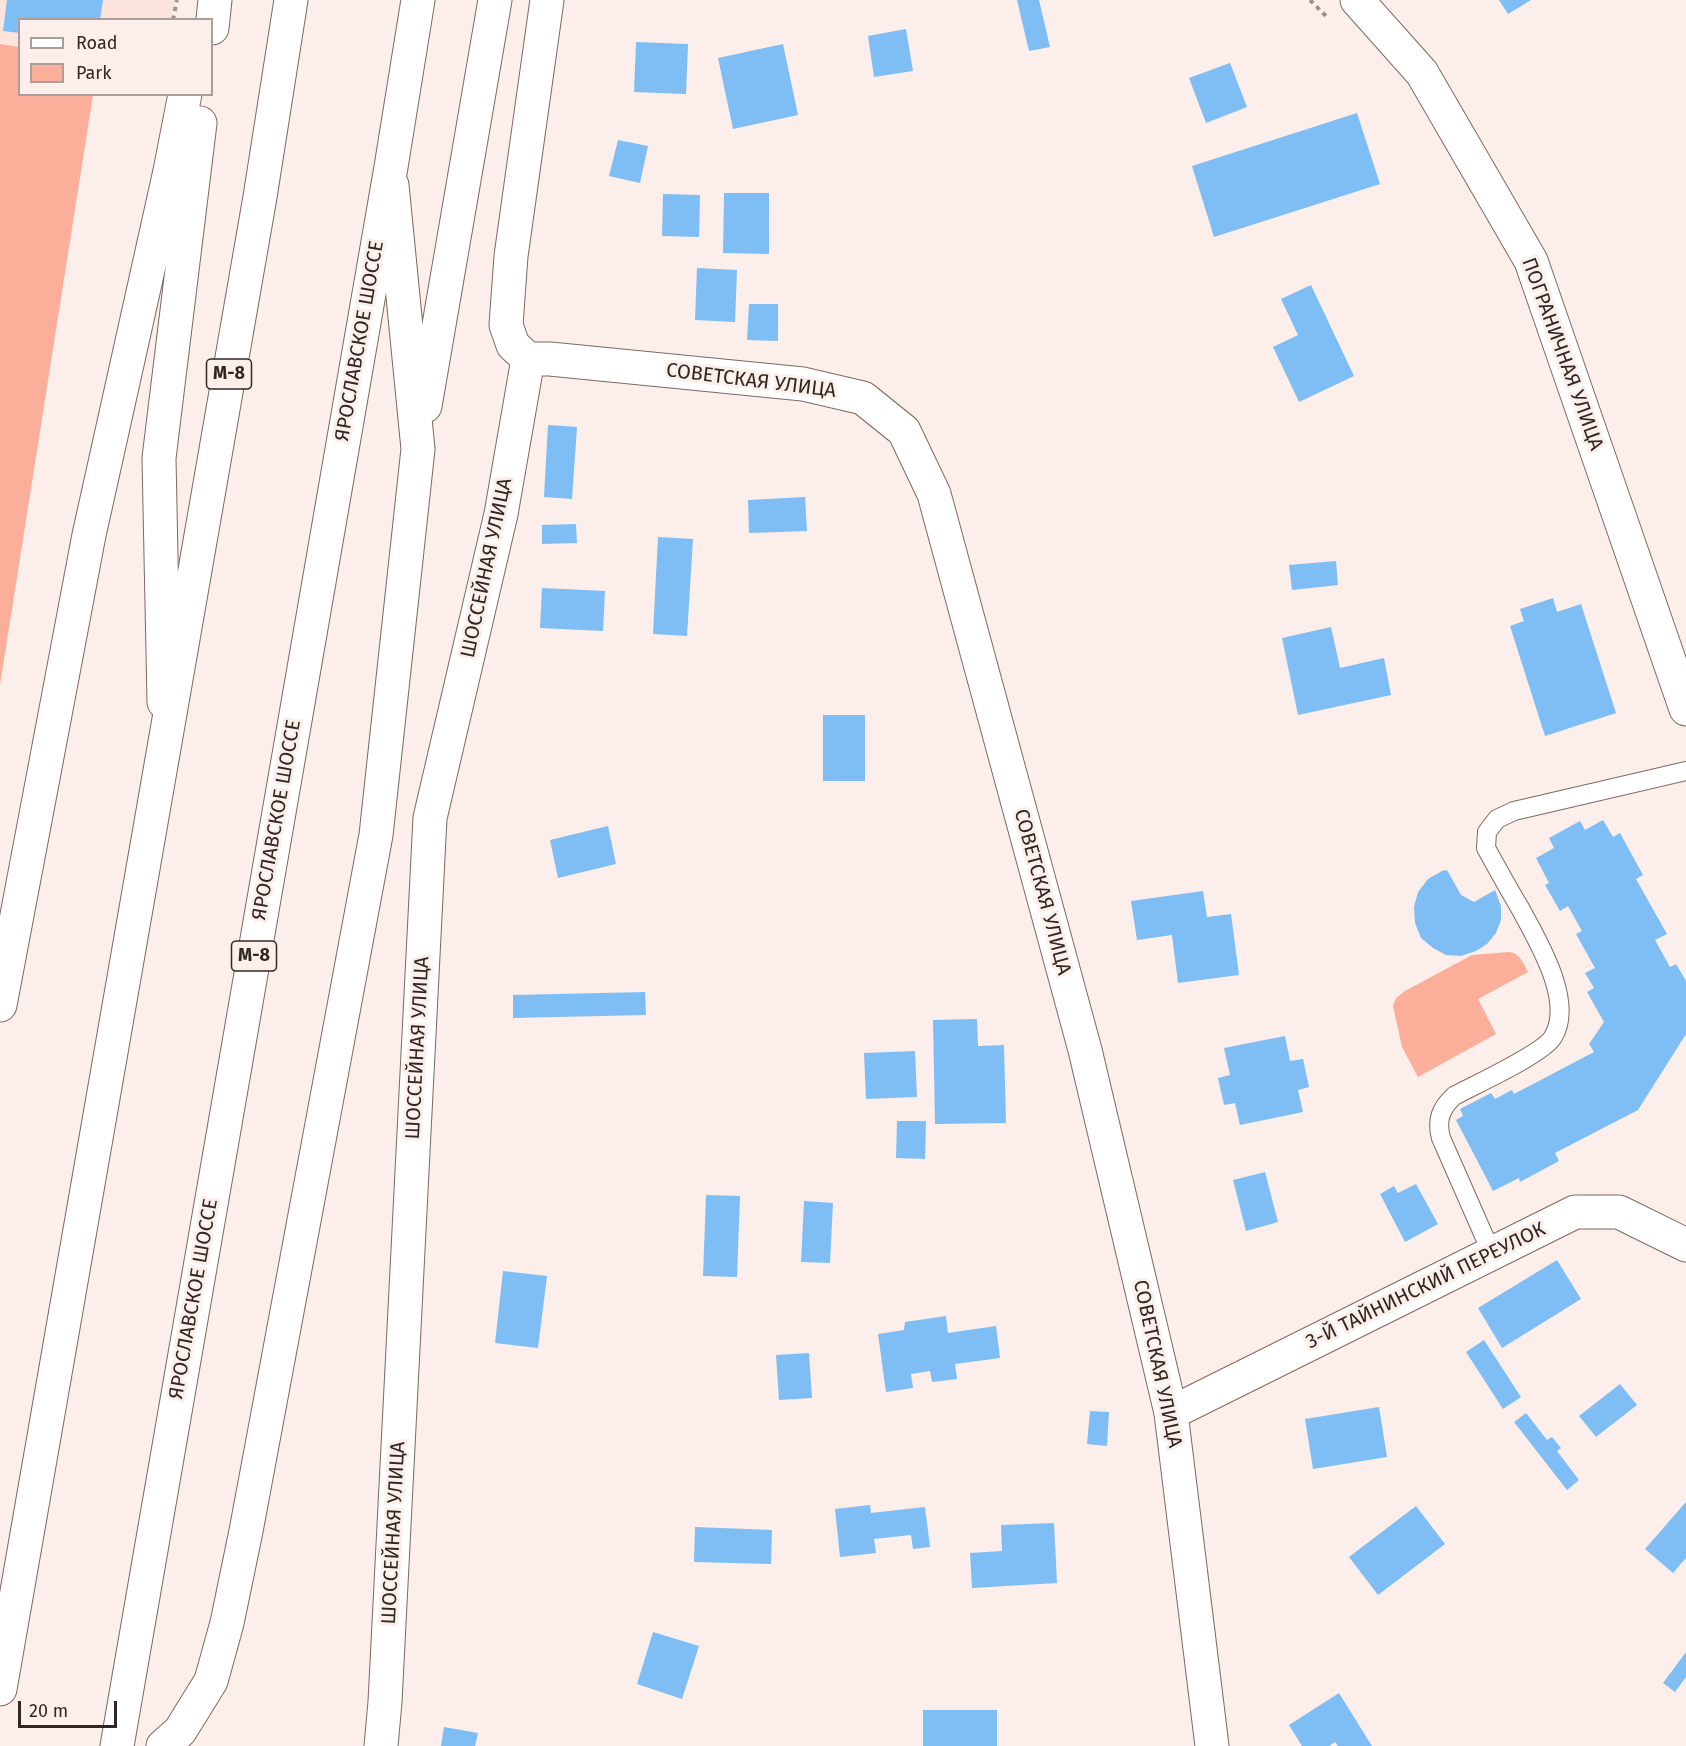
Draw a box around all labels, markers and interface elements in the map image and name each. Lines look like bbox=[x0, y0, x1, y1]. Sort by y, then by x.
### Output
legend bbox=[18, 18, 213, 96]
text: Road bbox=[76, 32, 118, 54]
text: Park bbox=[76, 62, 111, 84]
street label: ЯРОСЛАВСКОЕ ШОССЕ bbox=[331, 239, 389, 443]
street label: ПОГРАНИЧНАЯ УЛИЦА bbox=[1516, 254, 1608, 454]
road number: М-8 bbox=[206, 359, 252, 389]
street label: СОВЕТСКАЯ УЛИЦА bbox=[665, 359, 837, 403]
street label: ШОССЕЙНАЯ УЛИЦА bbox=[456, 476, 518, 660]
street label: ЯРОСЛАВСКОЕ ШОССЕ bbox=[248, 718, 306, 922]
street label: СОВЕТСКАЯ УЛИЦА bbox=[1008, 806, 1076, 978]
road number: М-8 bbox=[232, 941, 276, 971]
street label: ШОССЕЙНАЯ УЛИЦА bbox=[401, 956, 435, 1140]
street label: ЯРОСЛАВСКОЕ ШОССЕ bbox=[165, 1197, 223, 1401]
street label: 3-Й ТАЙНИНСКИЙ ПЕРЕУЛОК bbox=[1302, 1217, 1550, 1355]
street label: СОВЕТСКАЯ УЛИЦА bbox=[1127, 1278, 1187, 1450]
street label: ШОССЕЙНАЯ УЛИЦА bbox=[377, 1441, 411, 1625]
scale bar bbox=[21, 1689, 120, 1727]
text: 20 m bbox=[29, 1700, 68, 1722]

